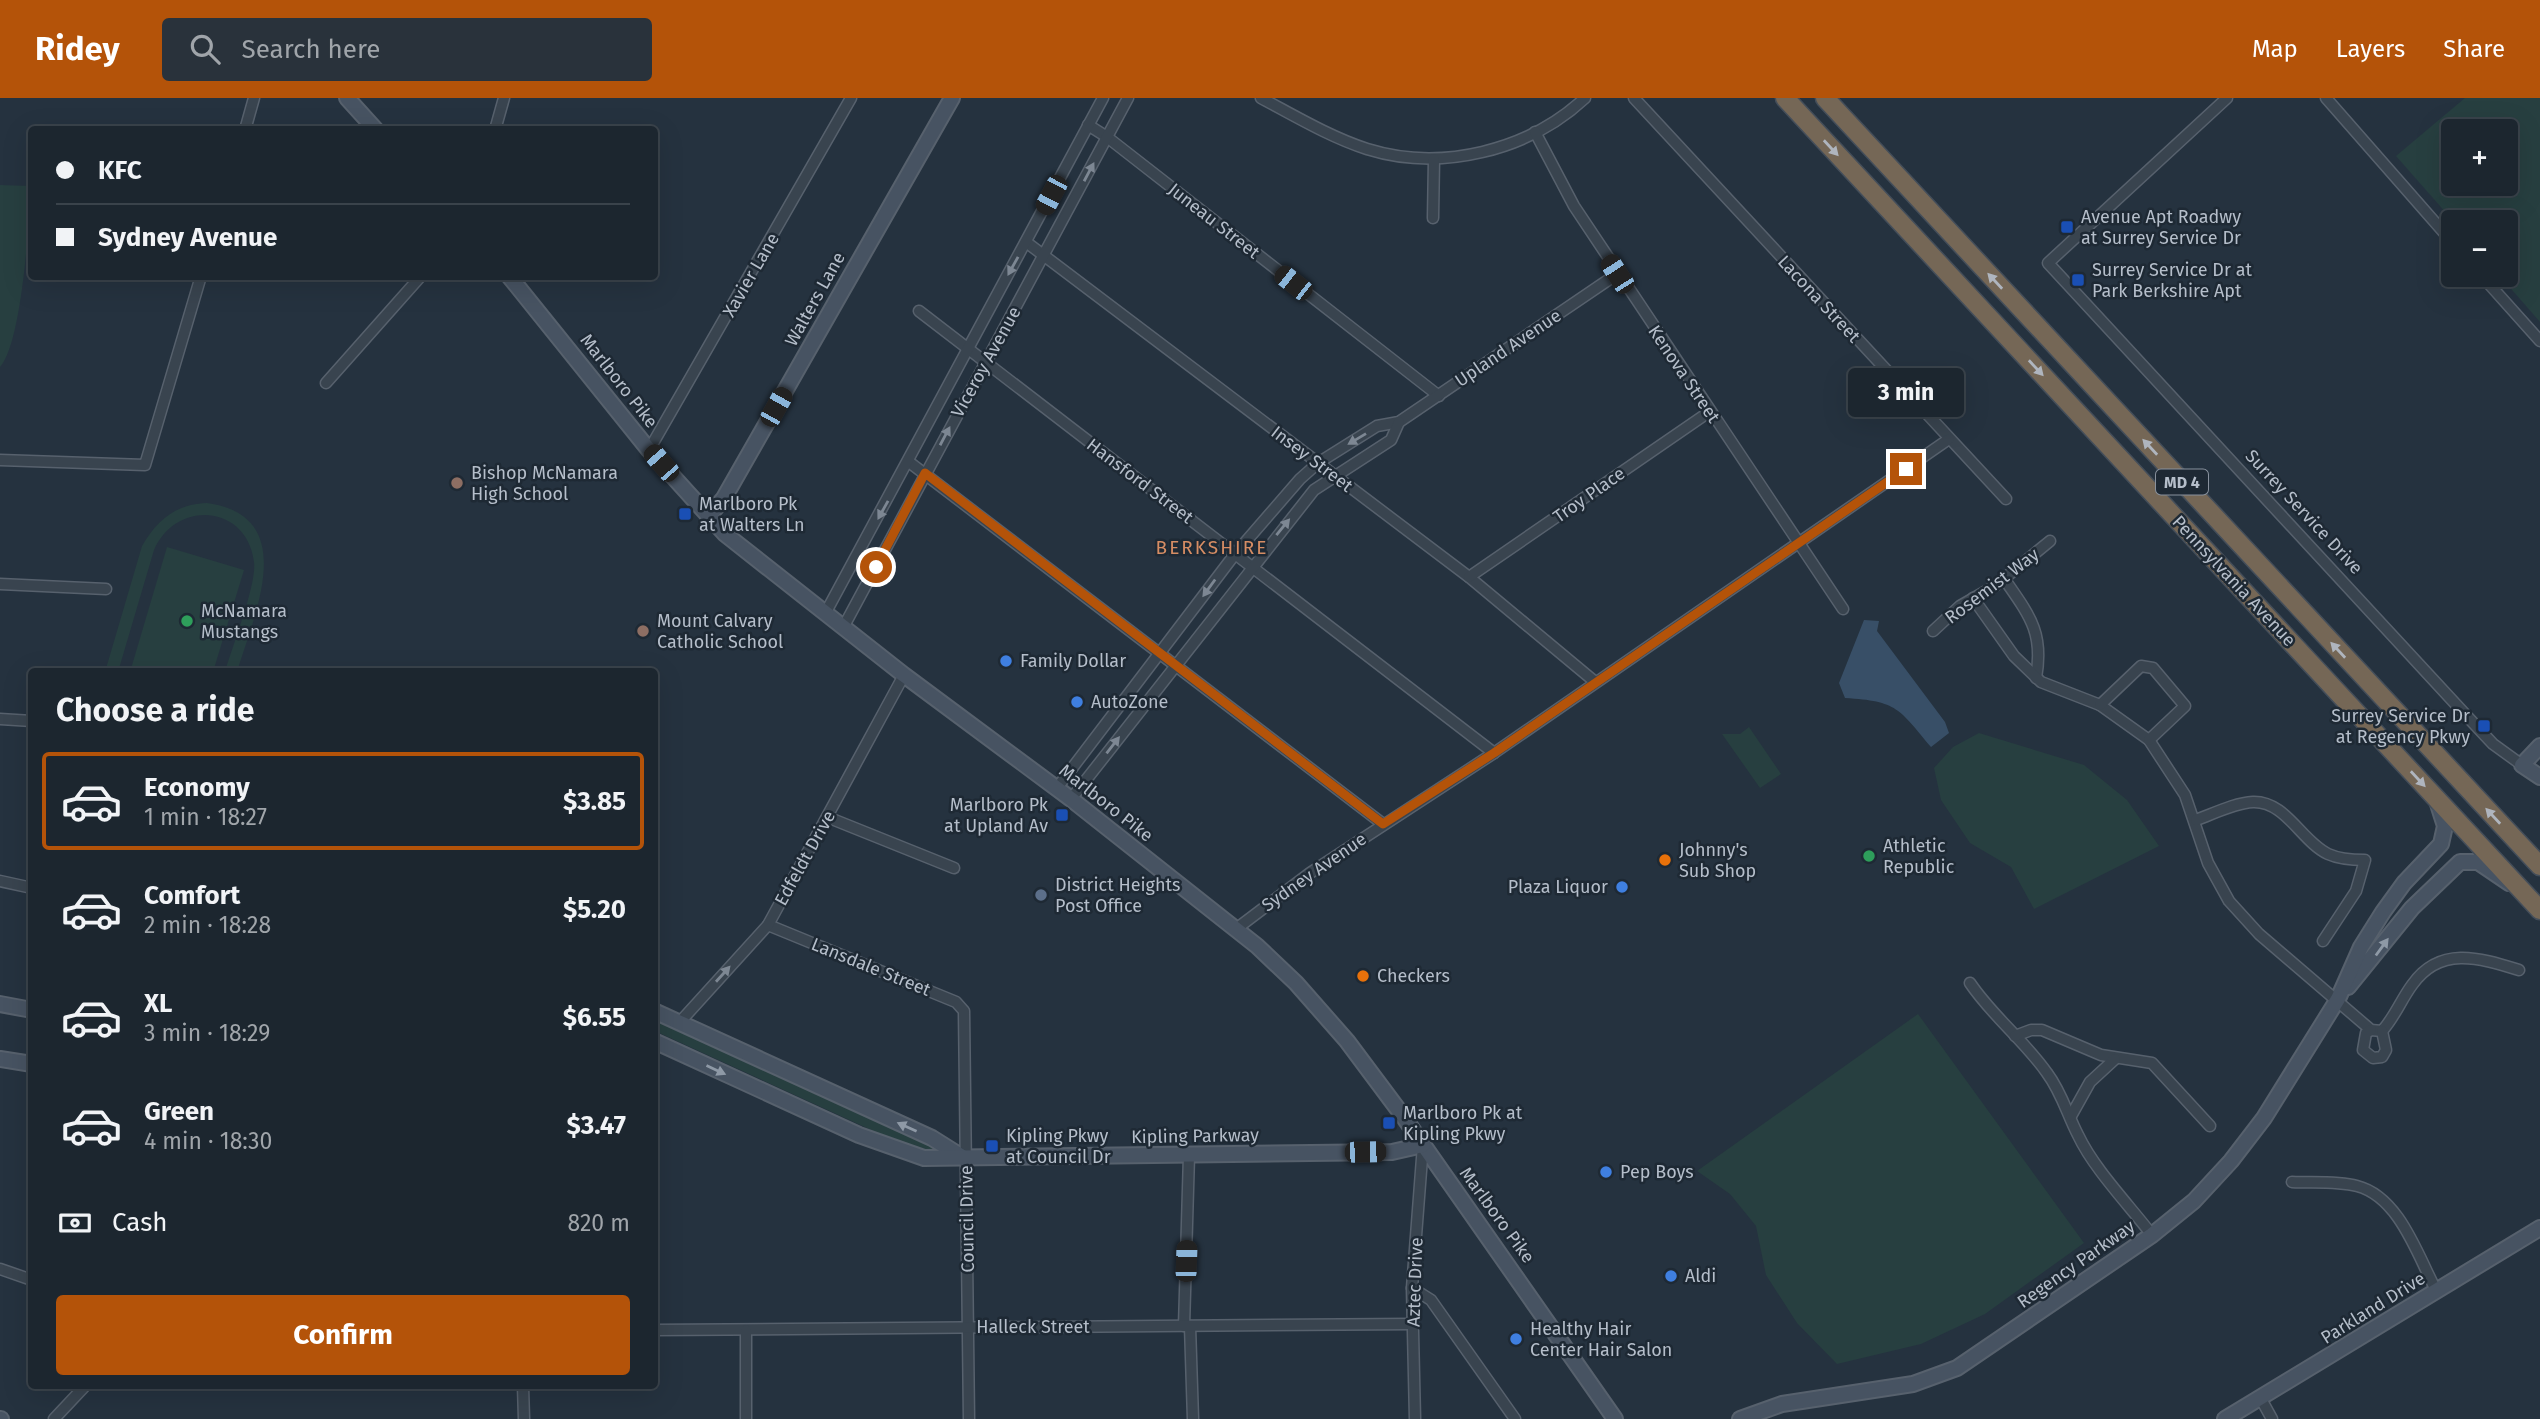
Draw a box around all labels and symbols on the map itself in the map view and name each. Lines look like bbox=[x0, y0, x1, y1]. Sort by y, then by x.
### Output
one-way arrow bbox=[1823, 139, 1839, 156]
one-way arrow bbox=[1083, 162, 1095, 181]
car bbox=[1032, 172, 1071, 218]
street label: Juneau Street bbox=[1164, 178, 1265, 264]
place label: Avenue Apt Roadwy at Surrey Service Dr bbox=[2081, 206, 2241, 249]
marker: Avenue Apt Roadwy at Surrey Service Dr bbox=[2059, 219, 2075, 235]
street label: Xavier Lane bbox=[718, 229, 784, 321]
street label: Walters Lane bbox=[780, 248, 850, 350]
car bbox=[1597, 251, 1638, 297]
street label: Lacona Street bbox=[1773, 251, 1865, 348]
one-way arrow bbox=[1007, 256, 1019, 276]
place label: Surrey Service Dr at Park Berkshire Apt bbox=[2092, 259, 2252, 302]
car bbox=[1270, 262, 1317, 304]
one-way arrow bbox=[1987, 272, 2003, 290]
marker: Surrey Service Dr at Park Berkshire Apt bbox=[2070, 272, 2086, 288]
street label: Viceroy Avenue bbox=[946, 303, 1026, 421]
street label: Upland Avenue bbox=[1451, 304, 1565, 392]
street label: Kenova Street bbox=[1643, 321, 1725, 427]
street label: Marlboro Pike bbox=[575, 330, 663, 432]
one-way arrow bbox=[2028, 359, 2044, 376]
callout: 3 min bbox=[1848, 368, 1964, 416]
car bbox=[757, 384, 796, 430]
street label: Insey Street bbox=[1267, 421, 1358, 497]
one-way arrow bbox=[939, 426, 951, 446]
one-way arrow bbox=[1347, 432, 1366, 445]
street label: Hansford Street bbox=[1082, 434, 1198, 529]
one-way arrow bbox=[2142, 438, 2158, 456]
car bbox=[640, 440, 683, 486]
street label: Surrey Service Drive bbox=[2241, 445, 2367, 579]
route end bbox=[1890, 453, 1922, 485]
place label: Bishop McNamara High School bbox=[471, 462, 618, 505]
street label: Troy Place bbox=[1549, 462, 1629, 528]
road number: MD 4 bbox=[2156, 470, 2208, 494]
marker: Bishop McNamara High School bbox=[449, 475, 465, 491]
place label: Marlboro Pk at Walters Ln bbox=[699, 493, 805, 536]
one-way arrow bbox=[877, 500, 889, 520]
marker: Marlboro Pk at Walters Ln bbox=[677, 506, 693, 522]
street label: Pennsylvania Avenue bbox=[2168, 511, 2300, 651]
one-way arrow bbox=[1275, 519, 1290, 536]
district label: BERKSHIRE bbox=[1156, 536, 1268, 559]
street label: Rosemist Way bbox=[1941, 543, 2044, 629]
route start bbox=[860, 551, 892, 583]
one-way arrow bbox=[1203, 579, 1217, 597]
place label: McNamara Mustangs bbox=[201, 600, 287, 643]
place label: Mount Calvary Catholic School bbox=[657, 610, 783, 653]
marker: McNamara Mustangs bbox=[179, 613, 195, 629]
marker: Mount Calvary Catholic School bbox=[635, 623, 651, 639]
one-way arrow bbox=[2331, 642, 2347, 659]
place label: Family Dollar bbox=[1020, 650, 1126, 672]
marker: Family Dollar bbox=[998, 653, 1014, 669]
place label: AutoZone bbox=[1091, 691, 1168, 713]
marker: AutoZone bbox=[1069, 694, 1085, 710]
place label: Surrey Service Dr at Regency Pkwy bbox=[2331, 705, 2470, 748]
marker: Surrey Service Dr at Regency Pkwy bbox=[2476, 718, 2492, 734]
one-way arrow bbox=[1105, 736, 1119, 754]
street label: Marlboro Pike bbox=[1055, 759, 1157, 847]
one-way arrow bbox=[2410, 770, 2426, 787]
place label: Marlboro Pk at Upland Av bbox=[944, 794, 1049, 837]
street label: Edfeldt Drive bbox=[770, 807, 840, 909]
marker: Marlboro Pk at Upland Av bbox=[1054, 807, 1070, 823]
one-way arrow bbox=[2486, 808, 2502, 825]
street label: Sydney Avenue bbox=[1257, 828, 1371, 916]
place label: Athletic Republic bbox=[1883, 835, 1955, 878]
place label: Johnny's Sub Shop bbox=[1679, 839, 1756, 882]
marker: Athletic Republic bbox=[1861, 848, 1877, 864]
marker: Johnny's Sub Shop bbox=[1657, 852, 1673, 868]
place label: District Heights Post Office bbox=[1055, 874, 1180, 917]
place label: Plaza Liquor bbox=[1508, 876, 1608, 898]
marker: Plaza Liquor bbox=[1614, 879, 1630, 895]
marker: District Heights Post Office bbox=[1033, 887, 1049, 903]
street label: Lansdale Street bbox=[808, 933, 934, 1001]
one-way arrow bbox=[2375, 938, 2389, 956]
one-way arrow bbox=[715, 965, 731, 983]
place label: Checkers bbox=[1377, 965, 1450, 987]
marker: Checkers bbox=[1355, 968, 1371, 984]
one-way arrow bbox=[706, 1064, 726, 1076]
place label: Marlboro Pk at Kipling Pkwy bbox=[1403, 1102, 1523, 1145]
marker: Marlboro Pk at Kipling Pkwy bbox=[1381, 1115, 1397, 1131]
one-way arrow bbox=[897, 1121, 917, 1132]
street label: Kipling Parkway bbox=[1131, 1124, 1259, 1148]
place label: Kipling Pkwy at Council Dr bbox=[1006, 1125, 1111, 1168]
marker: Kipling Pkwy at Council Dr bbox=[984, 1138, 1000, 1154]
car bbox=[1344, 1141, 1387, 1163]
place label: Pep Boys bbox=[1620, 1161, 1694, 1183]
street label: Marlboro Pike bbox=[1455, 1163, 1539, 1267]
marker: Pep Boys bbox=[1598, 1164, 1614, 1180]
street label: Council Drive bbox=[955, 1165, 979, 1273]
street label: Regency Parkway bbox=[2013, 1215, 2139, 1313]
street label: Aztec Drive bbox=[1402, 1237, 1428, 1327]
car bbox=[1175, 1240, 1198, 1282]
place label: Aldi bbox=[1685, 1265, 1716, 1287]
street label: Parkland Drive bbox=[2317, 1267, 2429, 1349]
marker: Aldi bbox=[1663, 1268, 1679, 1284]
street label: Halleck Street bbox=[976, 1316, 1090, 1338]
place label: Healthy Hair Center Hair Salon bbox=[1530, 1318, 1672, 1361]
marker: Healthy Hair Center Hair Salon bbox=[1508, 1331, 1524, 1347]

